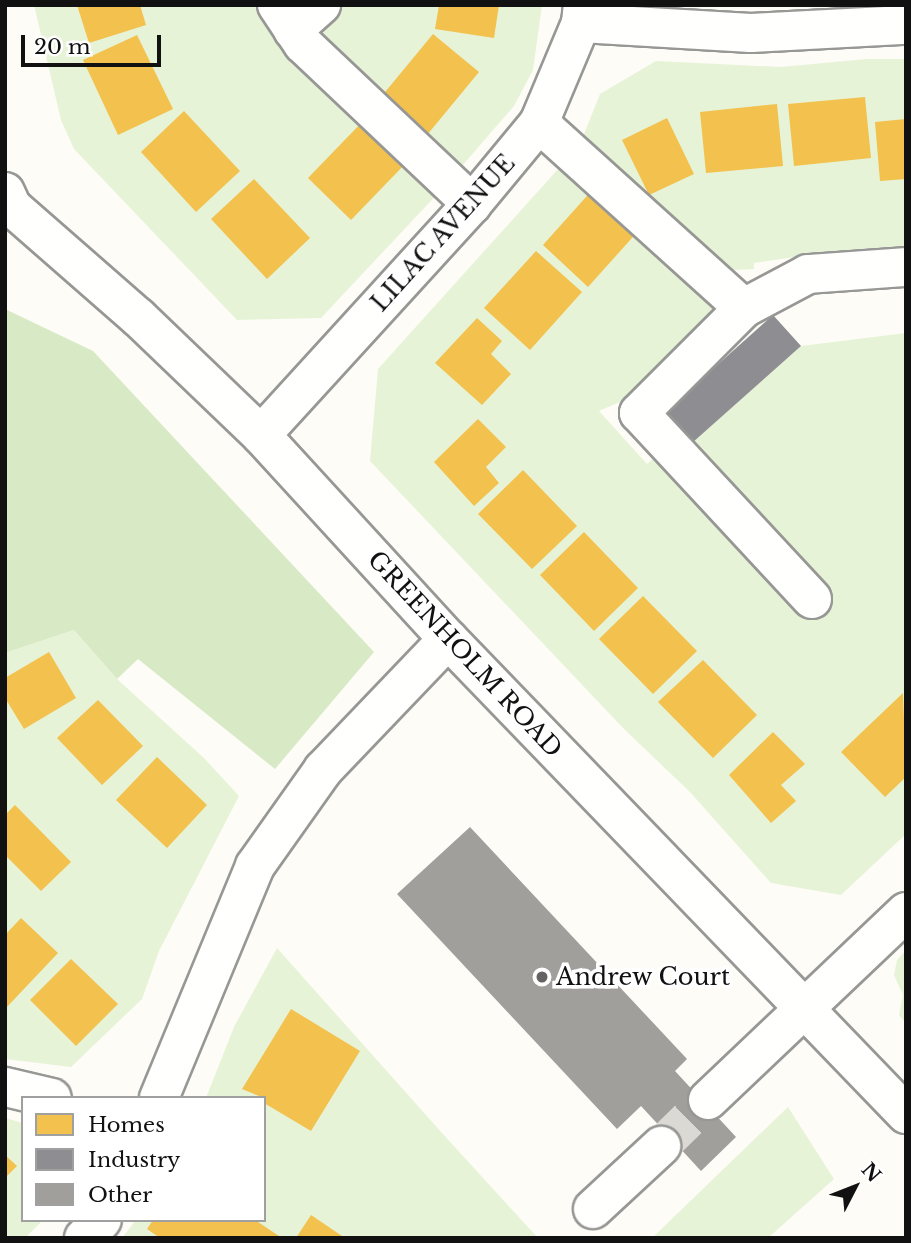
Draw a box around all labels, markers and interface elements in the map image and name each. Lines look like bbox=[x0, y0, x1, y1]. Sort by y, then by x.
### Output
scale bar bbox=[24, 21, 164, 65]
text: 20 m bbox=[34, 34, 91, 60]
street label: LILAC AVENUE bbox=[365, 148, 521, 318]
street label: GREENHOLM ROAD bbox=[362, 545, 568, 763]
place label: Andrew Court bbox=[556, 963, 731, 991]
marker: Andrew Court bbox=[534, 969, 550, 985]
legend bbox=[21, 1096, 266, 1222]
text: Homes bbox=[88, 1112, 165, 1138]
text: Industry bbox=[88, 1147, 180, 1173]
north arrow bbox=[820, 1152, 890, 1222]
text: N bbox=[856, 1158, 886, 1187]
text: Other bbox=[88, 1182, 152, 1208]

